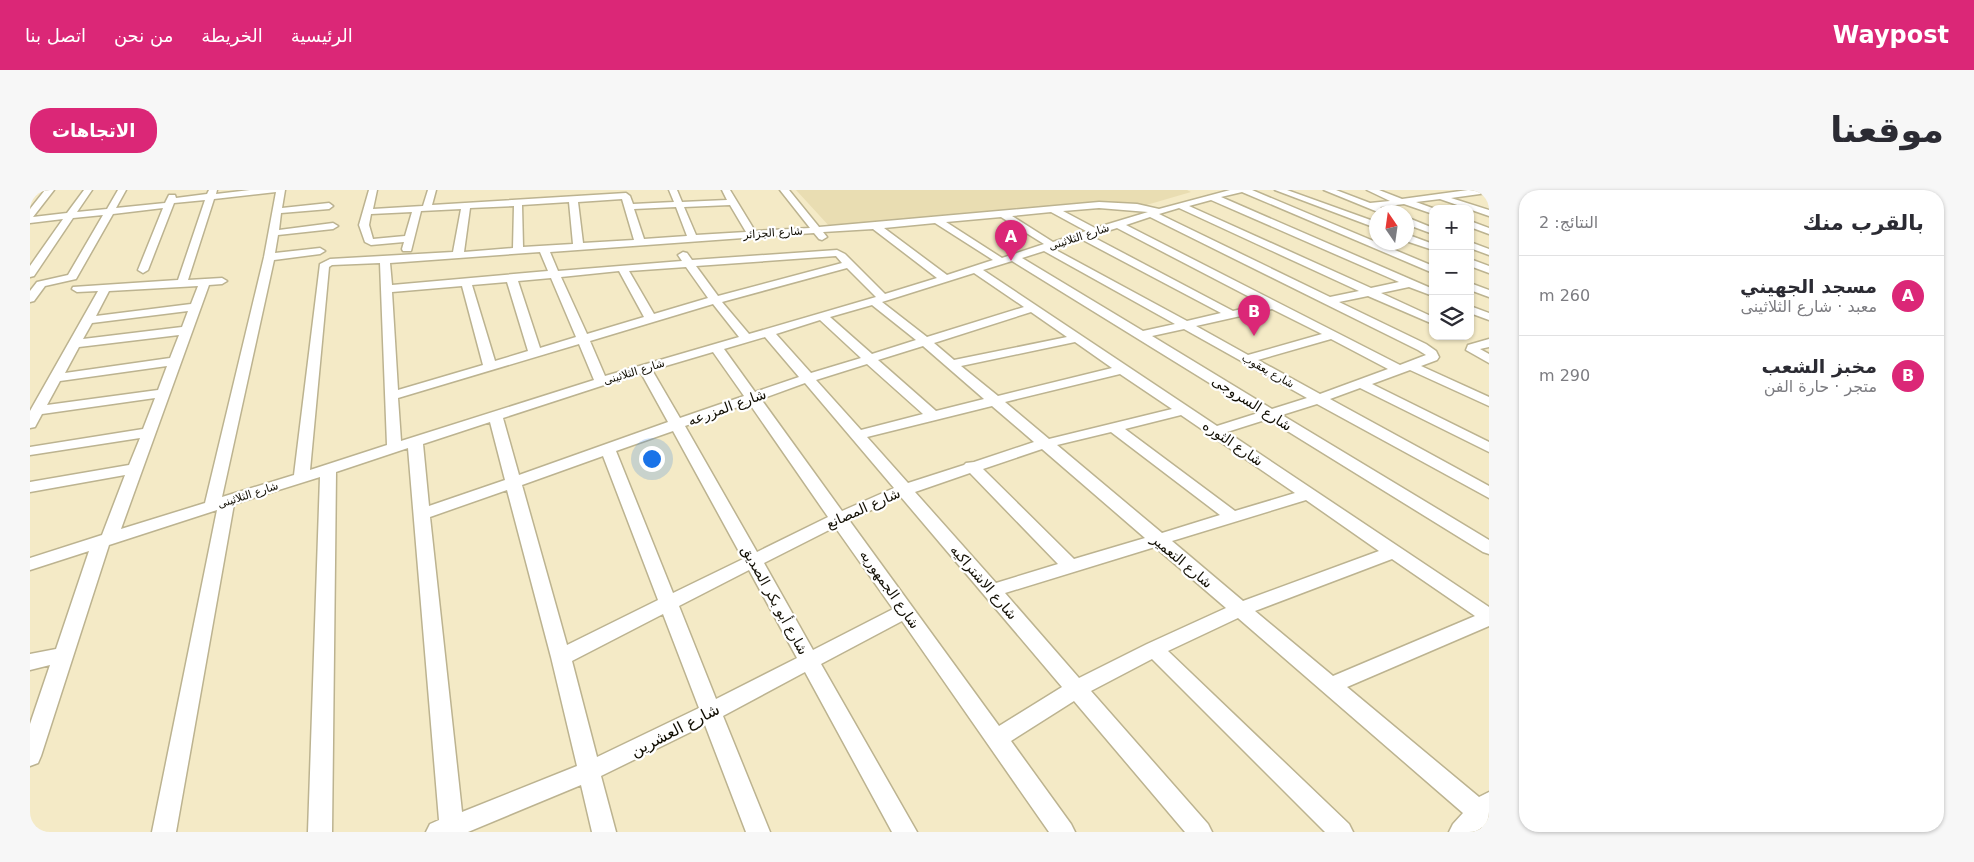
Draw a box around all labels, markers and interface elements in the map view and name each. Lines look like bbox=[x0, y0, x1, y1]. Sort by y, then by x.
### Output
text: Waypost bbox=[1833, 21, 1949, 49]
text: اتصل بنا bbox=[25, 25, 86, 46]
text: من نحن bbox=[114, 25, 173, 46]
text: الخريطة bbox=[201, 25, 263, 46]
text: الرئيسية bbox=[291, 25, 353, 46]
button: الاتجاهات bbox=[30, 108, 157, 153]
text: موقعنا bbox=[1830, 110, 1944, 150]
north arrow bbox=[1369, 205, 1414, 250]
map controls bbox=[1429, 205, 1474, 340]
button: + bbox=[1429, 205, 1474, 250]
text: بالقرب منك bbox=[1803, 211, 1924, 235]
text: النتائج: 2 bbox=[1539, 213, 1598, 232]
pin: A bbox=[995, 220, 1027, 261]
street label: شارع الثلاثينى bbox=[1047, 221, 1111, 253]
street label: شارع الجزائر bbox=[742, 224, 803, 242]
button: − bbox=[1429, 250, 1474, 295]
text: مسجد الجهيني bbox=[1740, 275, 1877, 297]
text: 260 m bbox=[1539, 286, 1590, 305]
text: A bbox=[1902, 286, 1914, 305]
pin: B bbox=[1238, 295, 1270, 336]
button: layers bbox=[1429, 295, 1474, 340]
text: معبد · شارع الثلاثينى bbox=[1740, 297, 1877, 316]
street label: شارع يعقوب bbox=[1240, 351, 1296, 391]
text: مخبز الشعب bbox=[1762, 355, 1877, 377]
street label: شارع الثلاثينى bbox=[602, 357, 666, 387]
text: 290 m bbox=[1539, 366, 1590, 385]
text: B bbox=[1902, 366, 1914, 385]
street label: شارع السروجى bbox=[1209, 372, 1295, 435]
text: متجر · حارة الفن bbox=[1764, 377, 1877, 396]
street label: شارع المزرعه bbox=[686, 385, 769, 430]
street label: شارع الثوره bbox=[1199, 417, 1266, 470]
your location bbox=[639, 446, 665, 472]
street label: شارع الثلاثينى bbox=[216, 479, 280, 511]
street label: شارع المصانع bbox=[823, 485, 903, 532]
street label: شارع التعمير bbox=[1147, 530, 1216, 592]
street label: شارع أبو بكر الصديق bbox=[738, 542, 812, 658]
street label: شارع الاشتراكيه bbox=[947, 542, 1021, 623]
street label: شارع الجمهوريه bbox=[856, 546, 923, 632]
street label: شارع العشرين bbox=[627, 699, 723, 761]

